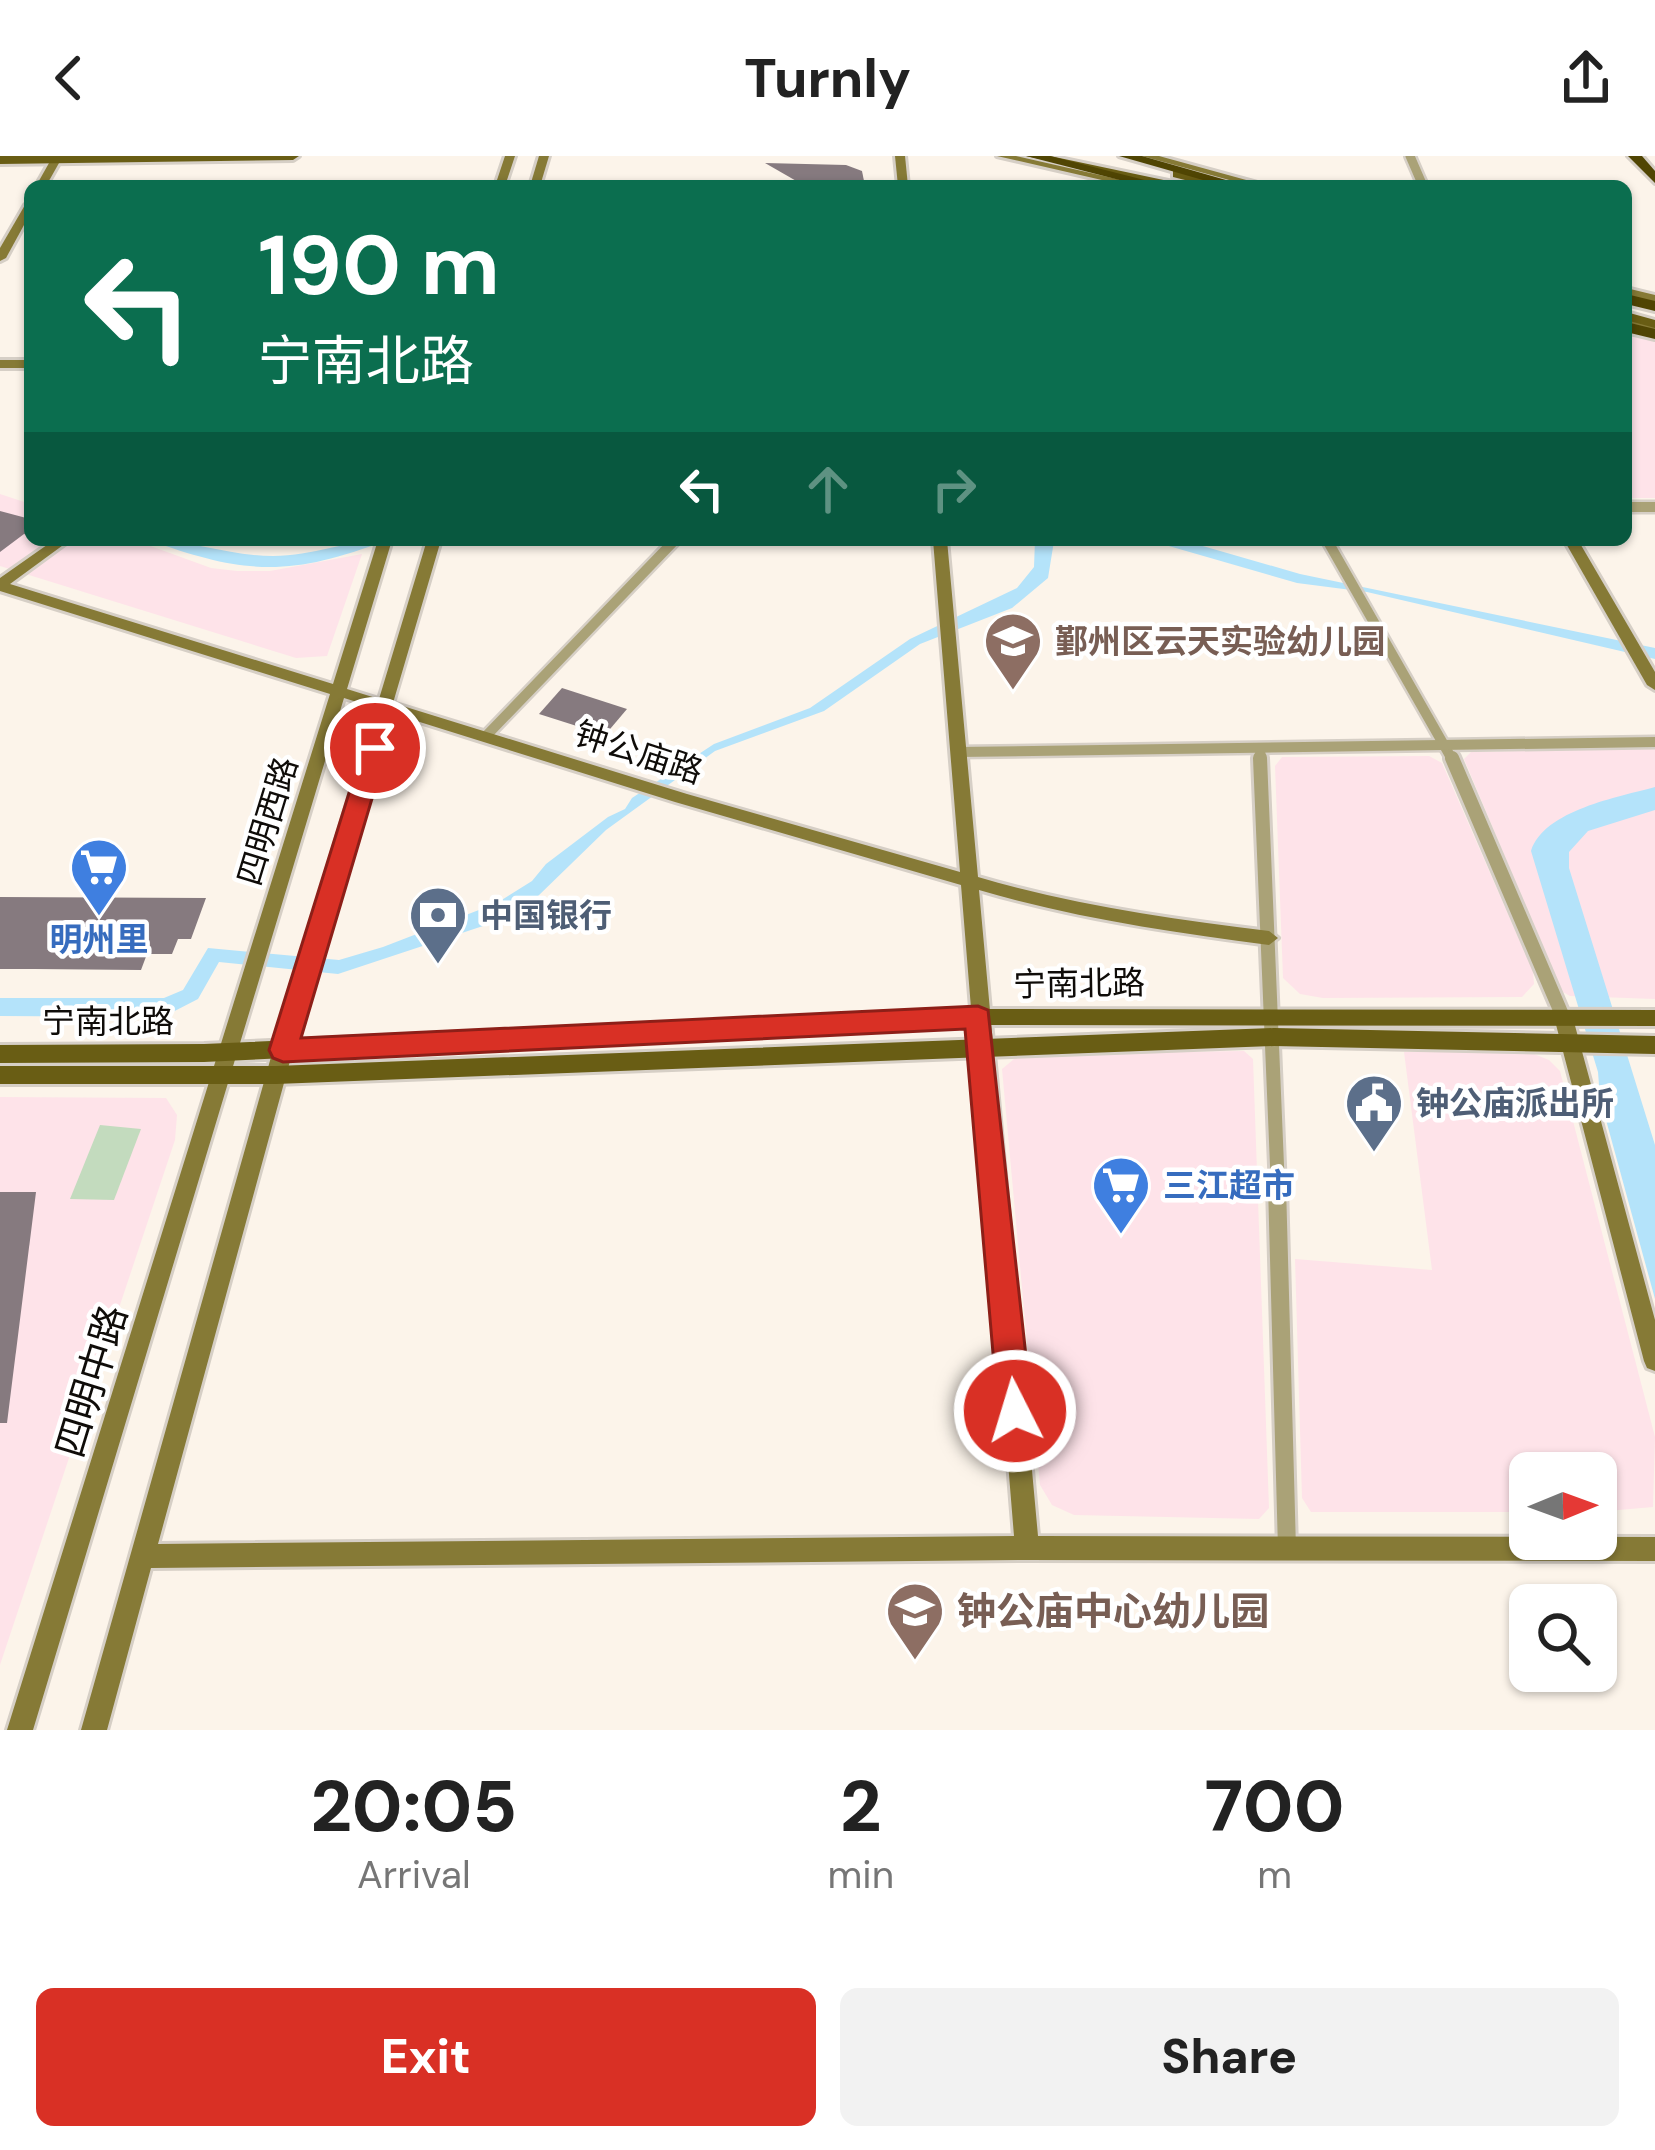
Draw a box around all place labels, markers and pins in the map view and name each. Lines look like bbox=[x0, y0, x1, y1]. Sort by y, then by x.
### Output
school or university icon: 鄞州区云天实验幼儿园 bbox=[982, 610, 1044, 692]
place label: 鄞州区云天实验幼儿园 bbox=[1055, 620, 1385, 663]
pin bbox=[324, 697, 426, 799]
supermarket icon: 明州里 bbox=[68, 836, 130, 918]
bank icon: 中国银行 bbox=[407, 884, 469, 966]
place label: 中国银行 bbox=[480, 894, 612, 937]
place label: 明州里 bbox=[50, 918, 149, 961]
public building icon: 钟公庙派出所 bbox=[1343, 1072, 1405, 1154]
place label: 钟公庙派出所 bbox=[1416, 1082, 1614, 1125]
supermarket icon: 三江超市 bbox=[1090, 1154, 1152, 1236]
place label: 三江超市 bbox=[1163, 1164, 1295, 1207]
school or university icon: 钟公庙中心幼儿园 bbox=[884, 1580, 946, 1662]
place label: 钟公庙中心幼儿园 bbox=[957, 1586, 1269, 1637]

